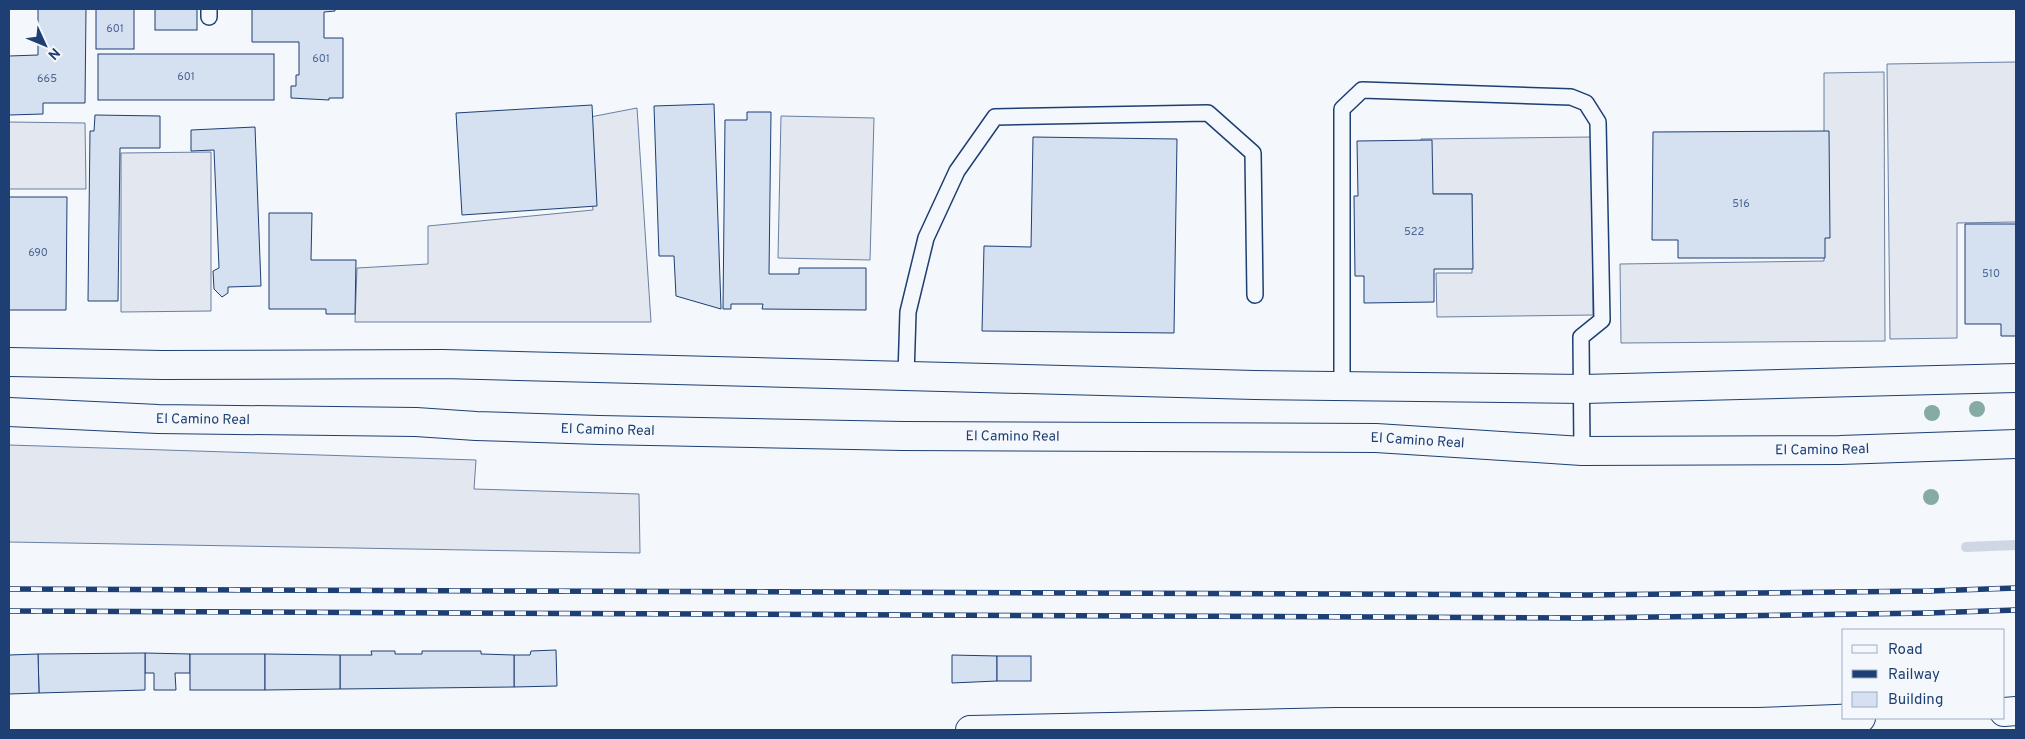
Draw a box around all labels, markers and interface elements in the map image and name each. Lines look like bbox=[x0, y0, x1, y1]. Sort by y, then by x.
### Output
north arrow bbox=[20, 20, 70, 70]
house number: 601 bbox=[106, 22, 124, 36]
text: N bbox=[44, 43, 63, 63]
house number: 601 bbox=[312, 52, 330, 66]
house number: 601 bbox=[177, 70, 195, 84]
house number: 665 bbox=[37, 72, 57, 86]
house number: 516 bbox=[1732, 197, 1750, 211]
house number: 522 bbox=[1404, 225, 1424, 239]
house number: 690 bbox=[28, 246, 48, 260]
house number: 510 bbox=[1982, 267, 2000, 281]
street label: El Camino Real bbox=[156, 410, 250, 429]
street label: El Camino Real bbox=[560, 420, 655, 440]
street label: El Camino Real bbox=[965, 428, 1060, 445]
street label: El Camino Real bbox=[1370, 429, 1465, 452]
street label: El Camino Real bbox=[1775, 441, 1869, 459]
legend bbox=[1842, 629, 2005, 719]
text: Road bbox=[1888, 641, 1923, 660]
text: Railway bbox=[1888, 666, 1940, 685]
text: Building bbox=[1888, 691, 1943, 710]

